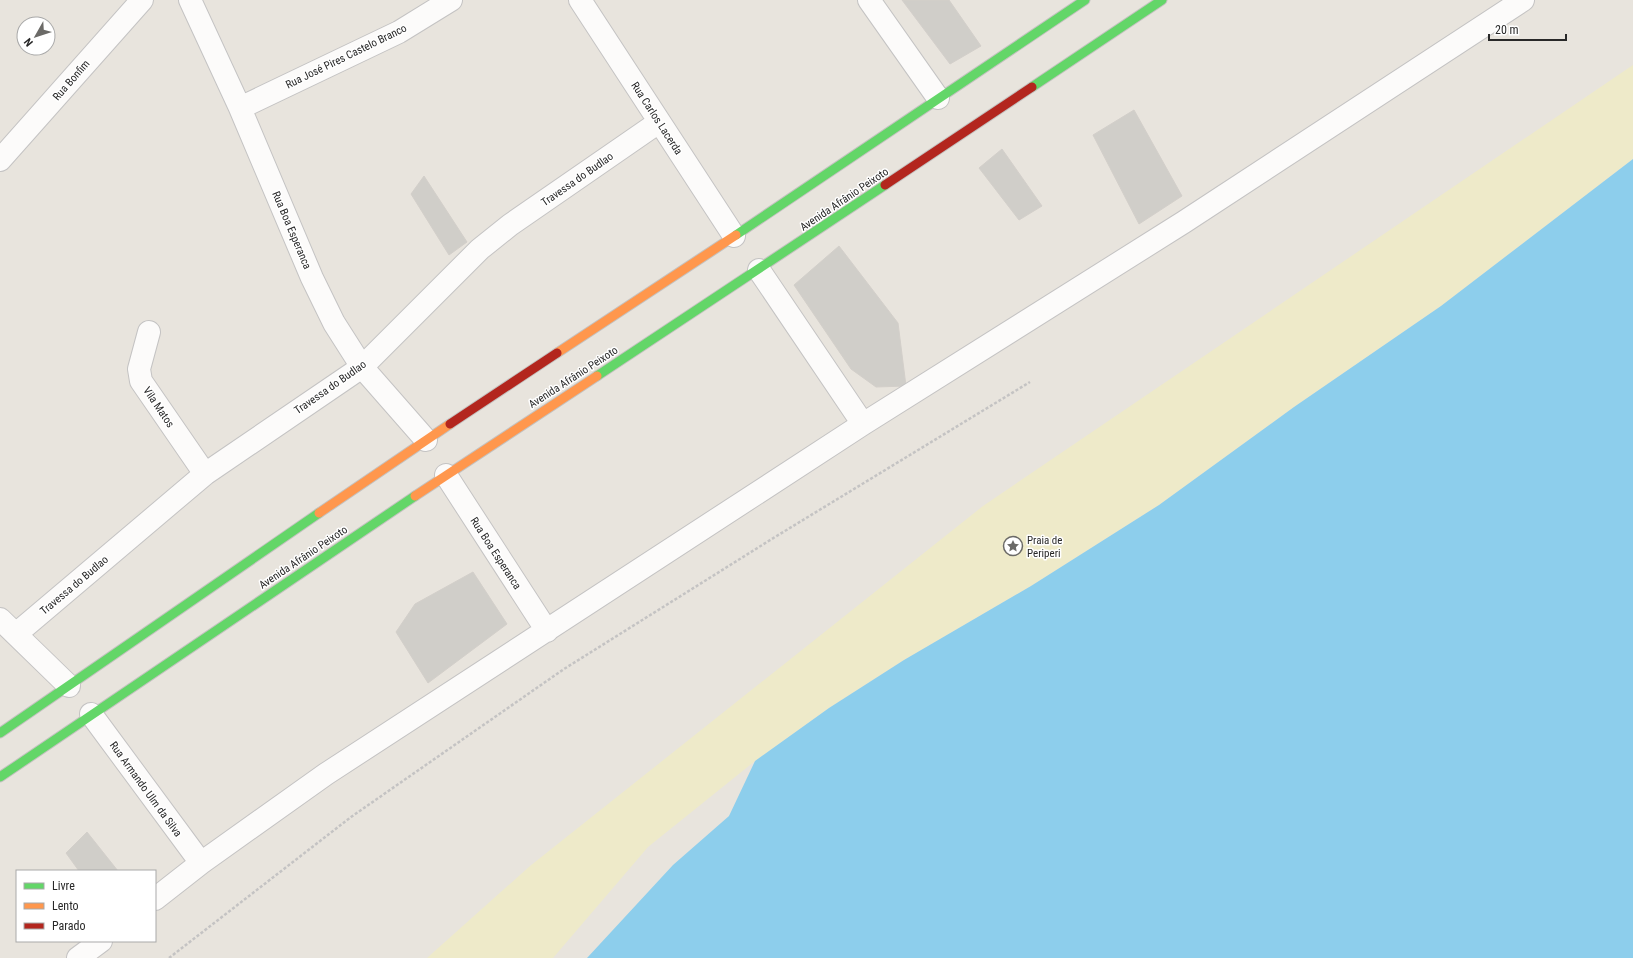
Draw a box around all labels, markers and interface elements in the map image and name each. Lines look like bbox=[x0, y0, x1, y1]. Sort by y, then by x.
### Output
north arrow bbox=[16, 16, 56, 56]
scale bar bbox=[1489, 16, 1566, 42]
street label: Rua José Pires Castelo Branco bbox=[284, 21, 409, 91]
text: 20 m bbox=[1495, 23, 1519, 37]
text: N bbox=[21, 35, 36, 49]
street label: Rua Bonfim bbox=[50, 57, 93, 103]
street label: Rua Carlos Lacerda bbox=[628, 79, 685, 157]
street label: Travessa do Budlao bbox=[539, 149, 616, 209]
street label: Avenida Afrânio Peixoto bbox=[798, 165, 891, 234]
street label: Rua Boa Esperanca bbox=[269, 189, 314, 271]
street label: Avenida Afrânio Peixoto bbox=[526, 343, 621, 411]
street label: Travessa do Budlao bbox=[292, 357, 369, 417]
street label: Vila Matos bbox=[140, 384, 177, 430]
street label: Rua Boa Esperanca bbox=[467, 515, 524, 592]
street label: Avenida Afrânio Peixoto bbox=[257, 523, 350, 592]
place label: Praia de Periperi bbox=[1027, 534, 1062, 560]
place icon: Praia de Periperi bbox=[1002, 535, 1024, 557]
street label: Travessa do Budlao bbox=[38, 553, 111, 618]
street label: Rua Armando Ulm da Silva bbox=[107, 739, 184, 839]
legend bbox=[16, 870, 156, 942]
text: Livre bbox=[52, 879, 75, 893]
text: Lento bbox=[52, 899, 79, 913]
text: Parado bbox=[52, 919, 85, 933]

